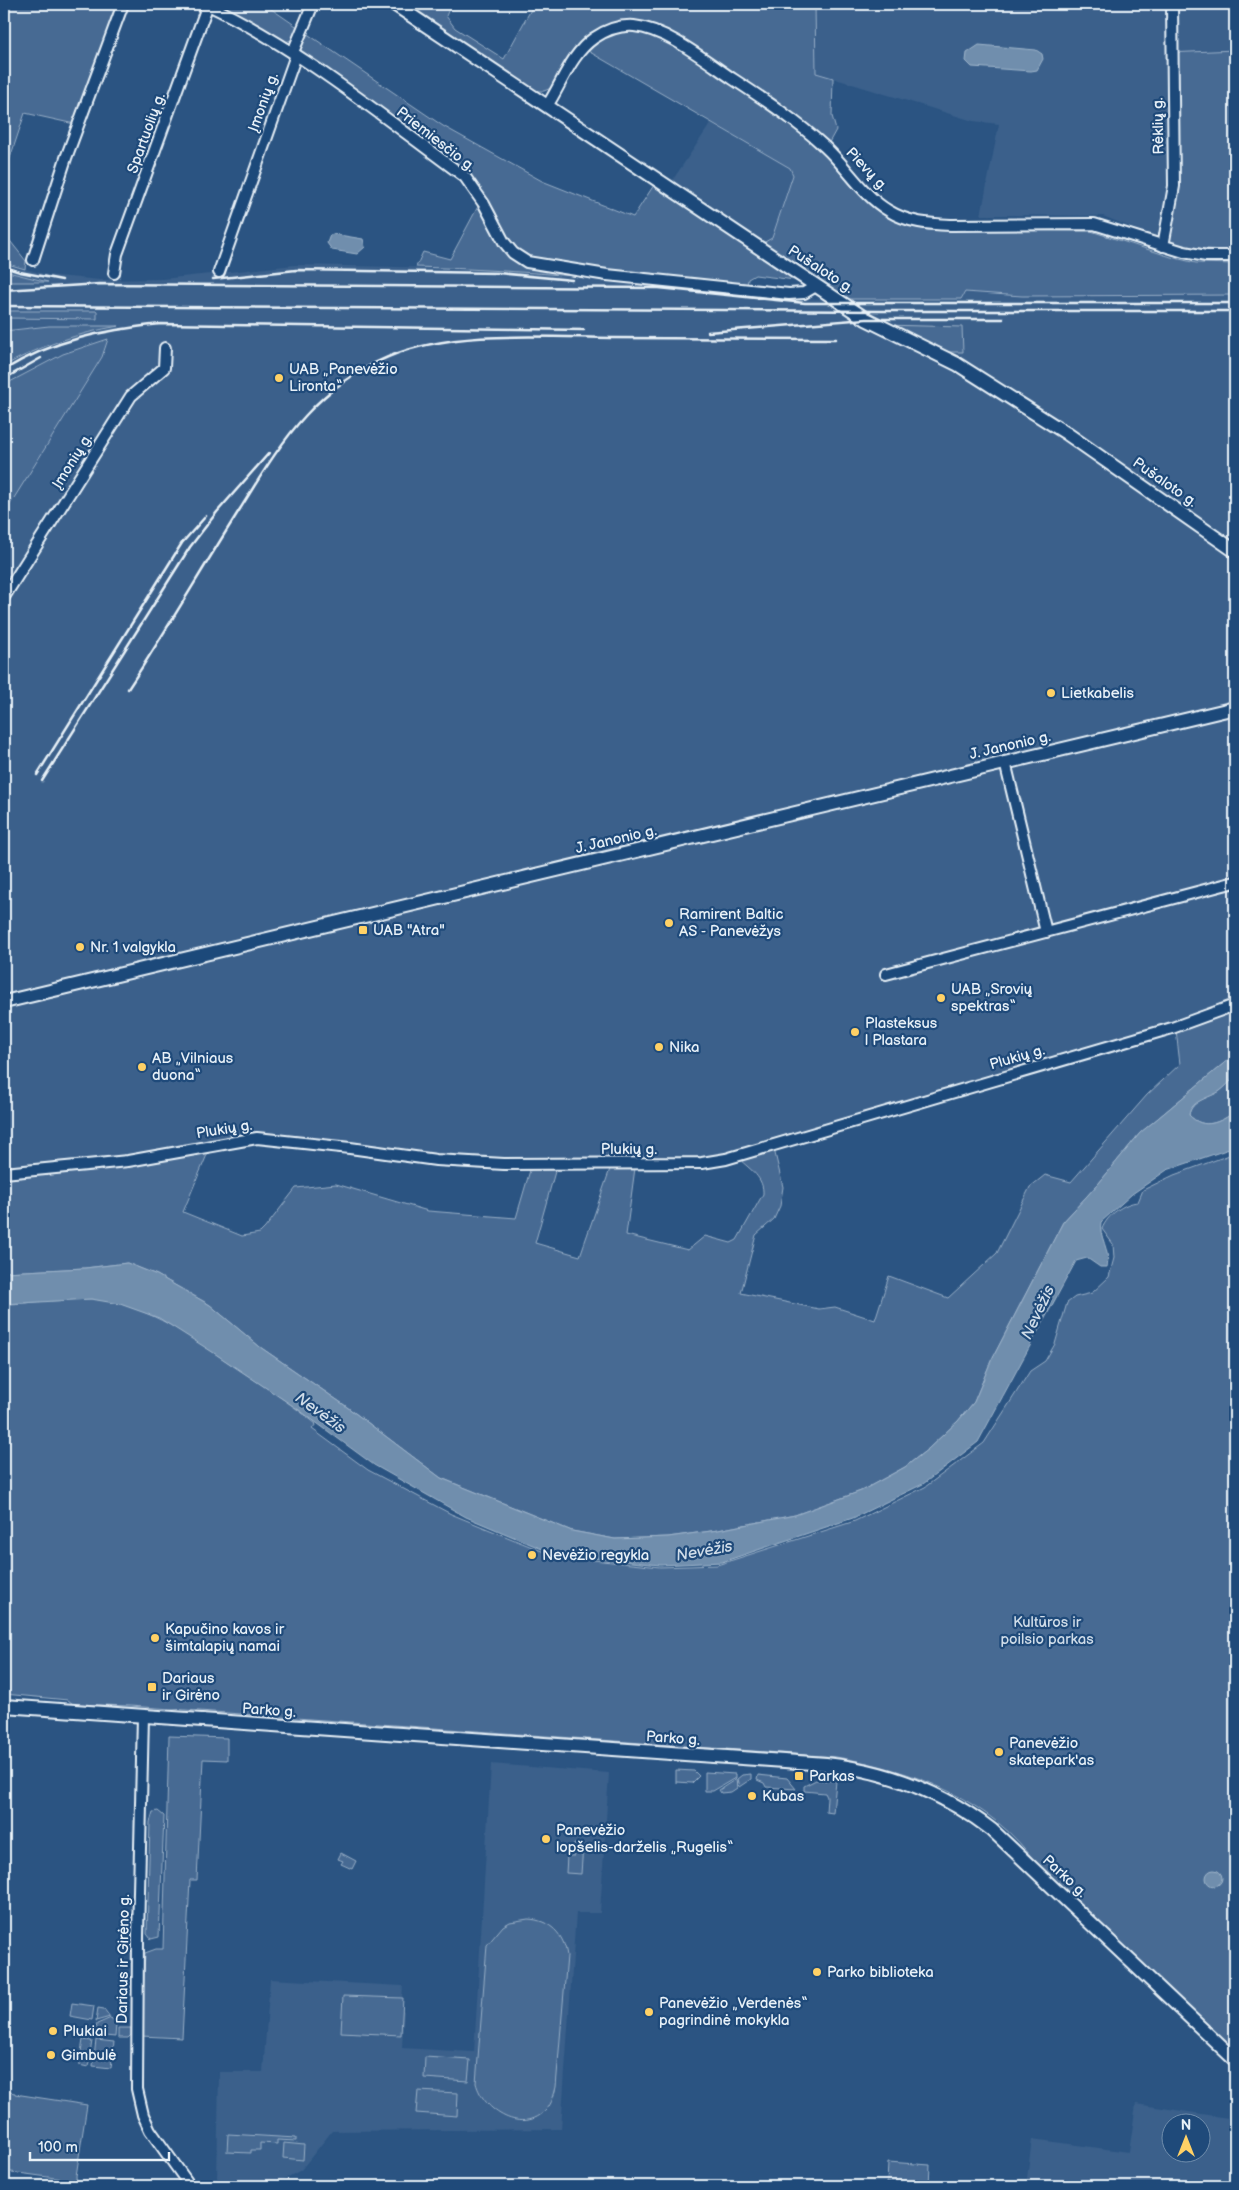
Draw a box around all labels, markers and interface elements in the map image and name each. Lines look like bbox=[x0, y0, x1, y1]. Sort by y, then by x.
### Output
street label: Įmonių g. bbox=[244, 70, 283, 135]
street label: Spartuolių g. bbox=[123, 90, 170, 176]
street label: Rėklių g. bbox=[1148, 97, 1168, 155]
street label: Priemiesčio g. bbox=[392, 103, 479, 176]
street label: Pievų g. bbox=[841, 143, 892, 195]
street label: Pušaloto g. bbox=[784, 241, 857, 298]
place label: UAB „Panevėžio Lironta“ bbox=[289, 360, 398, 396]
marker: UAB „Panevėžio Lironta“ bbox=[273, 372, 285, 384]
street label: Įmonių g. bbox=[48, 430, 97, 493]
street label: Pušaloto g. bbox=[1129, 453, 1201, 512]
place label: Lietkabelis bbox=[1061, 684, 1134, 703]
marker: Lietkabelis bbox=[1045, 687, 1057, 699]
street label: J. Janonio g. bbox=[968, 727, 1053, 764]
street label: J. Janonio g. bbox=[574, 821, 659, 858]
place label: Ramirent Baltic AS - Panevėžys bbox=[679, 905, 783, 941]
marker: Ramirent Baltic AS - Panevėžys bbox=[663, 917, 675, 929]
place label: UAB "Atra" bbox=[373, 921, 445, 940]
marker: UAB "Atra" bbox=[357, 924, 369, 936]
place label: Nr. 1 valgykla bbox=[90, 938, 176, 957]
marker: Nr. 1 valgykla bbox=[74, 941, 86, 953]
place label: UAB „Srovių spektras“ bbox=[951, 980, 1033, 1016]
marker: UAB „Srovių spektras“ bbox=[935, 992, 947, 1004]
place label: Plasteksus | Plastara bbox=[865, 1014, 938, 1050]
marker: Plasteksus | Plastara bbox=[849, 1026, 861, 1038]
place label: Nika bbox=[669, 1038, 699, 1057]
marker: Nika bbox=[653, 1041, 665, 1053]
street label: Plukių g. bbox=[987, 1041, 1047, 1074]
place label: AB „Vilniaus duona“ bbox=[152, 1049, 234, 1085]
marker: AB „Vilniaus duona“ bbox=[136, 1061, 148, 1073]
street label: Plukių g. bbox=[195, 1116, 253, 1143]
street label: Plukių g. bbox=[601, 1140, 657, 1159]
water label: Nevėžis bbox=[1018, 1283, 1059, 1343]
water label: Nevėžis bbox=[291, 1389, 349, 1438]
water label: Nevėžis bbox=[674, 1537, 734, 1566]
place label: Nevėžio regykla bbox=[542, 1546, 649, 1565]
marker: Nevėžio regykla bbox=[526, 1549, 538, 1561]
park label: Kultūros ir poilsio parkas bbox=[1000, 1613, 1094, 1649]
place label: Kapučino kavos ir šimtalapių namai bbox=[165, 1620, 285, 1656]
marker: Kapučino kavos ir šimtalapių namai bbox=[149, 1632, 161, 1644]
place label: Dariaus ir Girėno bbox=[162, 1669, 220, 1705]
marker: Dariaus ir Girėno bbox=[146, 1681, 158, 1693]
street label: Parko g. bbox=[241, 1699, 297, 1722]
street label: Parko g. bbox=[645, 1727, 701, 1750]
place label: Panevėžio skatepark'as bbox=[1009, 1734, 1095, 1770]
marker: Panevėžio skatepark'as bbox=[993, 1746, 1005, 1758]
place label: Parkas bbox=[809, 1767, 855, 1786]
marker: Parkas bbox=[793, 1770, 805, 1782]
place label: Kubas bbox=[762, 1787, 805, 1806]
marker: Kubas bbox=[746, 1790, 758, 1802]
place label: Panevėžio lopšelis-darželis „Rugelis“ bbox=[556, 1821, 733, 1857]
marker: Panevėžio lopšelis-darželis „Rugelis“ bbox=[540, 1833, 552, 1845]
street label: Parko g. bbox=[1038, 1851, 1091, 1902]
street label: Dariaus ir Girėno g. bbox=[113, 1894, 134, 2024]
place label: Parko biblioteka bbox=[827, 1963, 934, 1982]
marker: Parko biblioteka bbox=[811, 1966, 823, 1978]
place label: Panevėžio „Verdenės“ pagrindinė mokykla bbox=[659, 1994, 808, 2030]
marker: Panevėžio „Verdenės“ pagrindinė mokykla bbox=[643, 2006, 655, 2018]
place label: Plukiai bbox=[63, 2022, 107, 2041]
marker: Plukiai bbox=[47, 2025, 59, 2037]
place label: Gimbulė bbox=[61, 2046, 116, 2065]
marker: Gimbulė bbox=[45, 2049, 57, 2061]
north arrow bbox=[1162, 2112, 1212, 2162]
text: N bbox=[1181, 2117, 1191, 2134]
scale bar bbox=[30, 2130, 169, 2162]
text: 100 m bbox=[38, 2138, 78, 2157]

